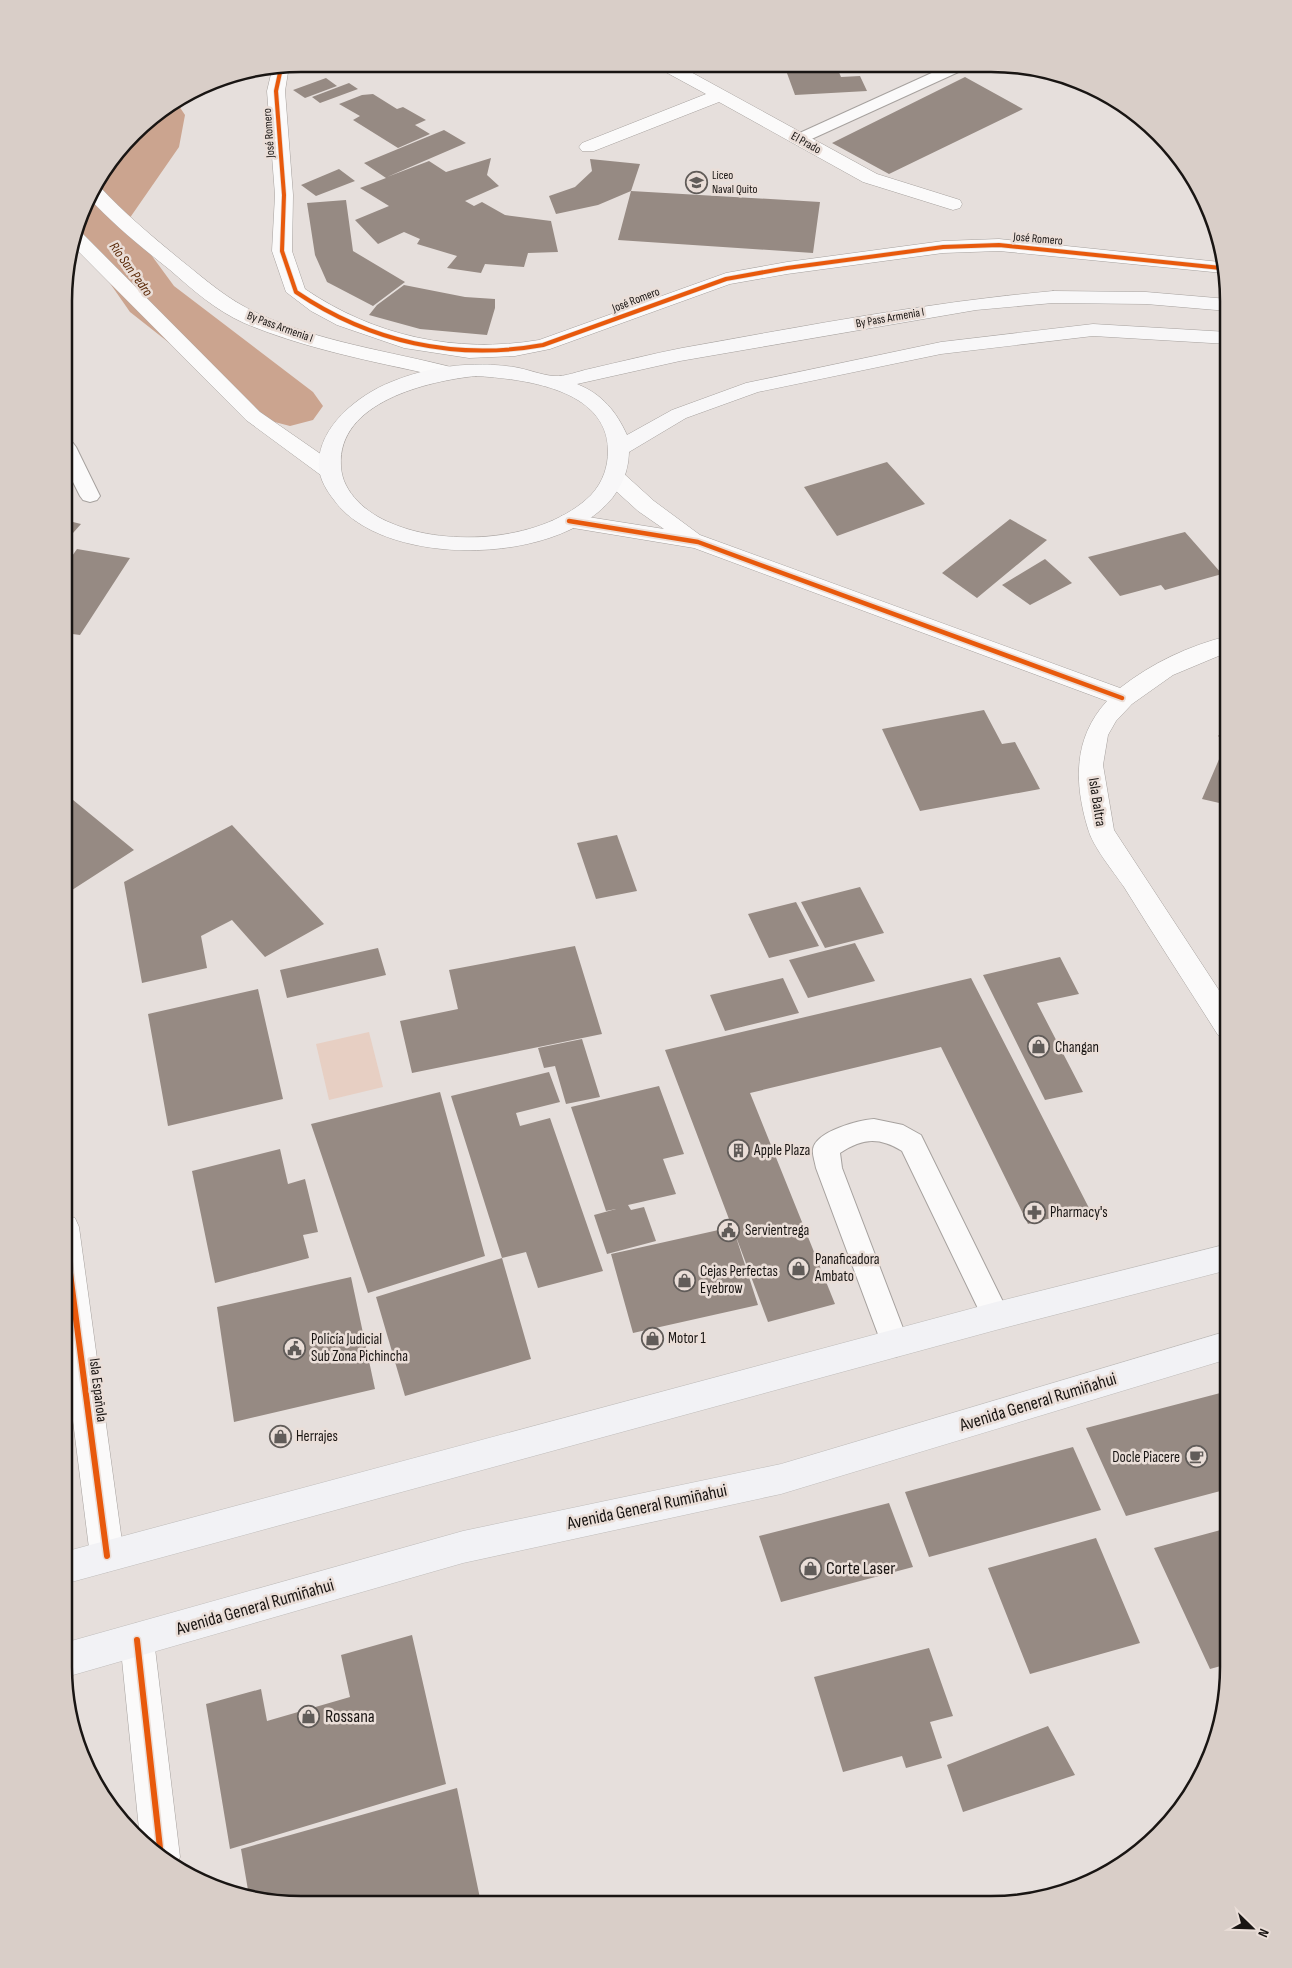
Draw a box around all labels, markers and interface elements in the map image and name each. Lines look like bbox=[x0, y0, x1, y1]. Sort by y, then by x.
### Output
street label: José Romero bbox=[260, 108, 278, 159]
street label: El Prado bbox=[788, 129, 824, 157]
place label: Liceo Naval Quito bbox=[712, 168, 758, 197]
school or university icon: Liceo Naval Quito bbox=[684, 170, 708, 194]
street label: José Romero bbox=[1012, 229, 1063, 249]
water label: Río San Pedro bbox=[106, 239, 157, 300]
street label: José Romero bbox=[609, 284, 662, 316]
street label: By Pass Armenia I bbox=[855, 305, 925, 331]
street label: By Pass Armenia I bbox=[245, 308, 315, 346]
street label: Isla Baltra bbox=[1084, 776, 1110, 828]
shop icon: Changan bbox=[1027, 1035, 1051, 1059]
place label: Changan bbox=[1055, 1038, 1099, 1057]
building icon: Apple Plaza bbox=[726, 1138, 750, 1162]
place label: Apple Plaza bbox=[753, 1141, 811, 1160]
pharmacy icon: Pharmacy's bbox=[1022, 1200, 1046, 1224]
place label: Pharmacy's bbox=[1050, 1203, 1108, 1222]
public building icon: Servientrega bbox=[717, 1218, 741, 1242]
place label: Servientrega bbox=[745, 1221, 809, 1240]
place label: Panaficadora Ambato bbox=[814, 1250, 880, 1286]
shop icon: Panaficadora Ambato bbox=[787, 1256, 811, 1280]
place label: Cejas Perfectas Eyebrow bbox=[700, 1262, 778, 1298]
shop icon: Cejas Perfectas Eyebrow bbox=[672, 1268, 696, 1292]
shop icon: Motor 1 bbox=[640, 1326, 664, 1350]
place label: Motor 1 bbox=[668, 1329, 707, 1348]
place label: Policía Judicial Sub Zona Pichincha bbox=[311, 1330, 408, 1366]
public building icon: Policía Judicial Sub Zona Pichincha bbox=[283, 1336, 307, 1360]
street label: Isla Española bbox=[85, 1357, 111, 1423]
street label: Avenida General Rumiñahui bbox=[956, 1368, 1119, 1436]
shop icon: Herrajes bbox=[268, 1424, 292, 1448]
place label: Herrajes bbox=[296, 1427, 338, 1446]
cafe icon: Docle Piacere bbox=[1184, 1445, 1208, 1469]
place label: Docle Piacere bbox=[1112, 1448, 1180, 1467]
street label: Avenida General Rumiñahui bbox=[564, 1480, 729, 1534]
shop icon: Corte Laser bbox=[798, 1556, 822, 1580]
place label: Corte Laser bbox=[826, 1558, 895, 1579]
street label: Avenida General Rumiñahui bbox=[173, 1574, 336, 1640]
shop icon: Rossana bbox=[297, 1704, 321, 1728]
place label: Rossana bbox=[325, 1706, 375, 1727]
north arrow bbox=[1227, 1903, 1277, 1953]
text: N bbox=[1254, 1926, 1273, 1940]

